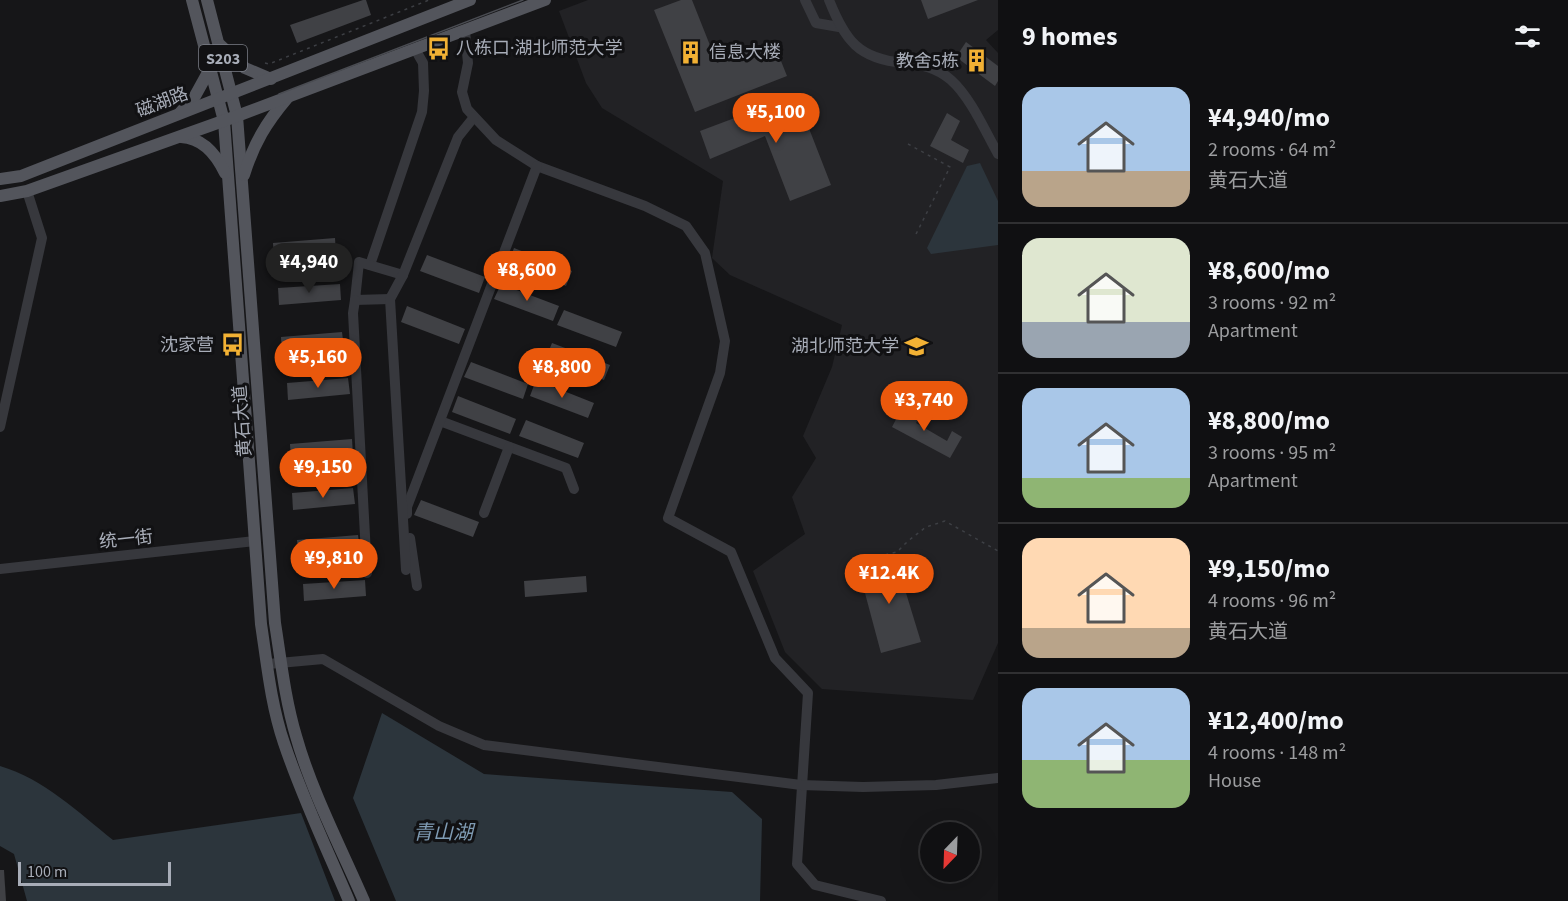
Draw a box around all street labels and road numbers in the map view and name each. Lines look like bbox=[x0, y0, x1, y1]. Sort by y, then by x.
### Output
road number: S203 bbox=[199, 45, 247, 71]
street label: 磁湖路 bbox=[132, 81, 192, 124]
street label: 黄石大道 bbox=[228, 384, 257, 458]
street label: 统一街 bbox=[98, 524, 154, 555]

